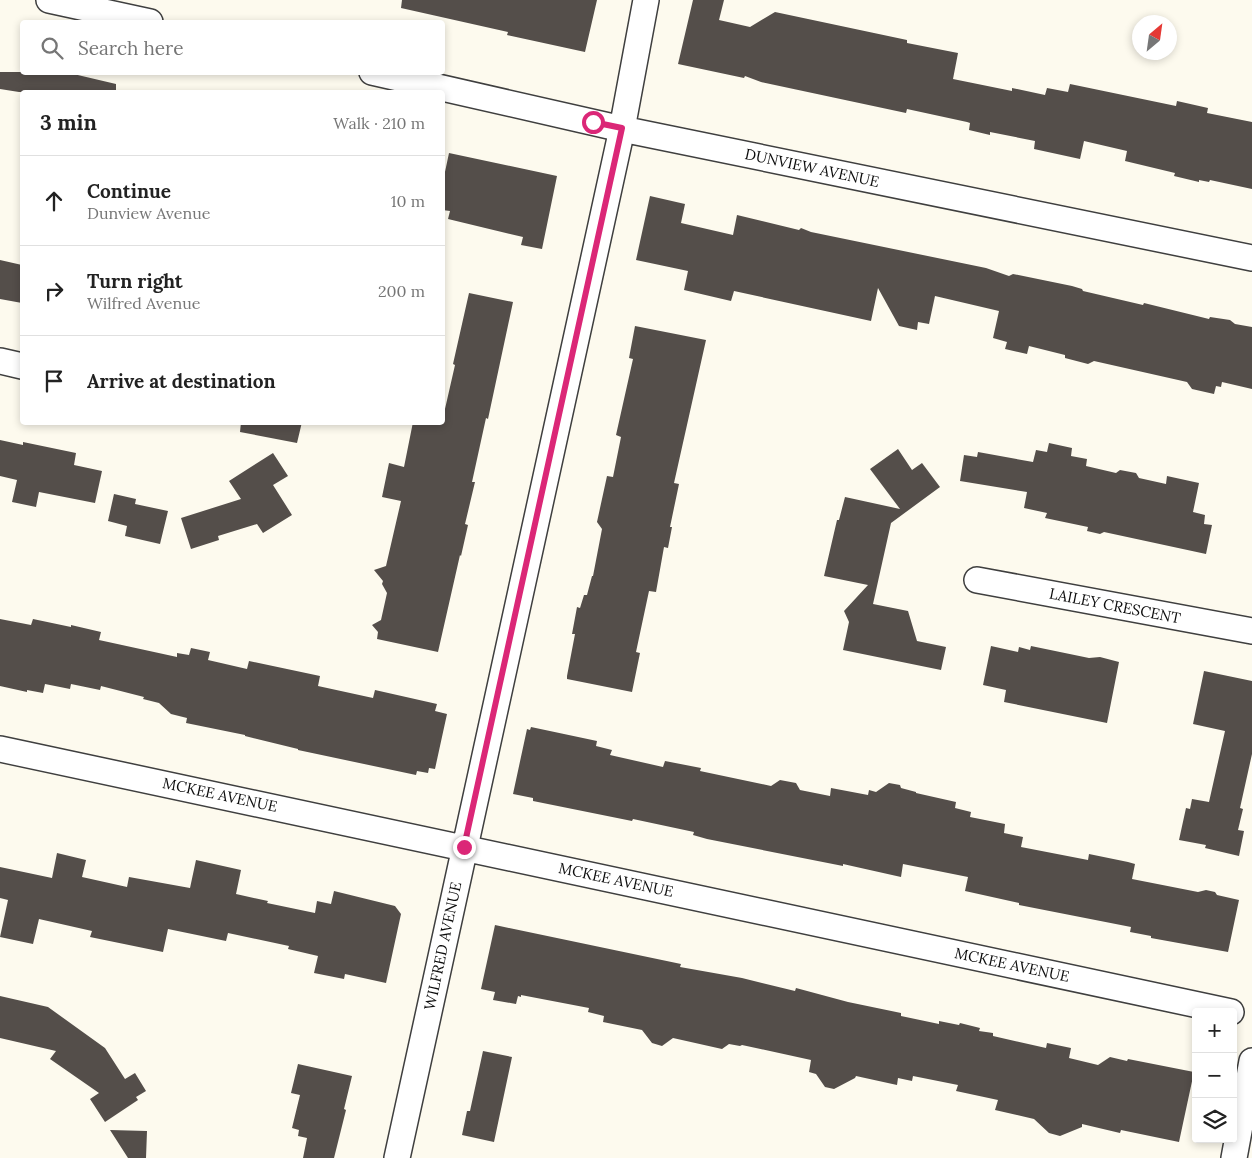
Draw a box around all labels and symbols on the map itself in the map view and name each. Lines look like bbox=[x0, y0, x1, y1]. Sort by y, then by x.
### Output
north arrow bbox=[1132, 15, 1177, 60]
route start bbox=[582, 111, 605, 134]
street label: DUNVIEW AVENUE bbox=[743, 144, 881, 191]
street label: LAILEY CRESCENT bbox=[1048, 583, 1183, 628]
street label: MCKEE AVENUE bbox=[161, 773, 279, 816]
route end bbox=[453, 836, 476, 859]
street label: MCKEE AVENUE bbox=[557, 858, 675, 901]
street label: WILFRED AVENUE bbox=[420, 880, 465, 1012]
street label: MCKEE AVENUE bbox=[953, 943, 1071, 986]

